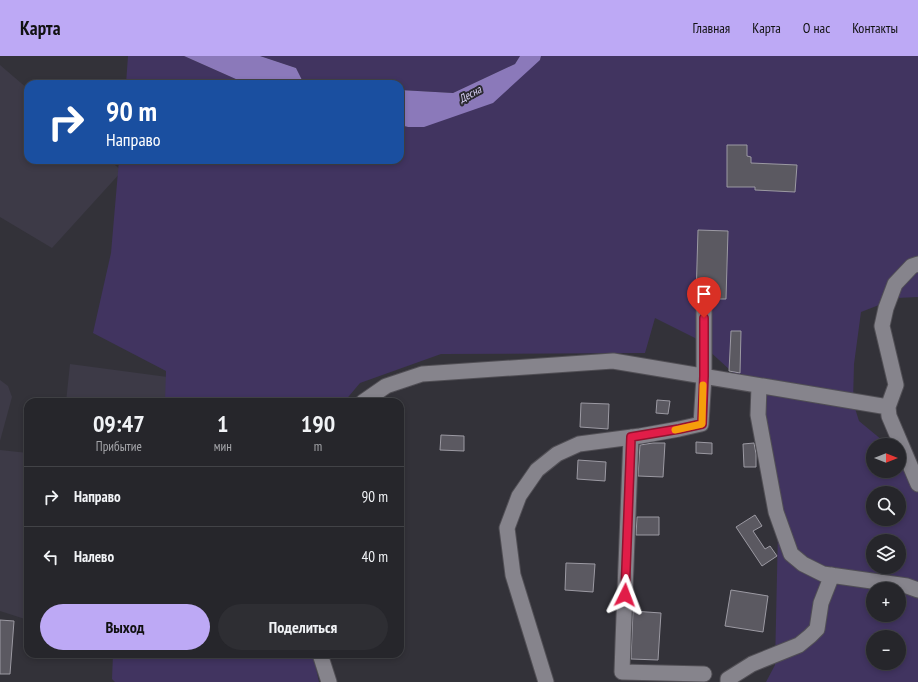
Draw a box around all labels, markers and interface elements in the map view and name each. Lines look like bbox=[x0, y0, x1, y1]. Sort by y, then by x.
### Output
text: Карта bbox=[20, 16, 61, 40]
text: Главная bbox=[692, 19, 730, 37]
text: Карта bbox=[752, 19, 781, 37]
text: О нас bbox=[803, 19, 830, 37]
text: Контакты bbox=[852, 19, 898, 37]
water label: Десна bbox=[456, 82, 484, 106]
text: 90 m bbox=[106, 92, 157, 129]
icon: right bbox=[40, 96, 92, 148]
text: Направо bbox=[106, 128, 161, 151]
pin bbox=[687, 277, 721, 318]
icon: arrive bbox=[693, 283, 715, 305]
text: 09:47 bbox=[93, 408, 145, 439]
text: 1 bbox=[217, 408, 228, 439]
text: 190 bbox=[301, 408, 335, 439]
text: Прибытие bbox=[96, 438, 142, 455]
text: мин bbox=[214, 438, 232, 455]
text: m bbox=[314, 438, 322, 455]
north arrow bbox=[866, 438, 906, 478]
map controls bbox=[866, 438, 906, 670]
icon: right bbox=[40, 486, 62, 508]
button: search bbox=[866, 486, 906, 526]
text: Направо bbox=[74, 487, 121, 506]
text: 90 m bbox=[362, 487, 388, 506]
button: layers bbox=[866, 534, 906, 574]
icon: left bbox=[40, 546, 62, 568]
text: Налево bbox=[74, 547, 114, 566]
text: 40 m bbox=[362, 547, 388, 566]
position arrow bbox=[604, 574, 646, 616]
button: + bbox=[866, 582, 906, 622]
button: Выход bbox=[40, 604, 210, 650]
button: Поделиться bbox=[218, 604, 388, 650]
button: − bbox=[866, 630, 906, 670]

